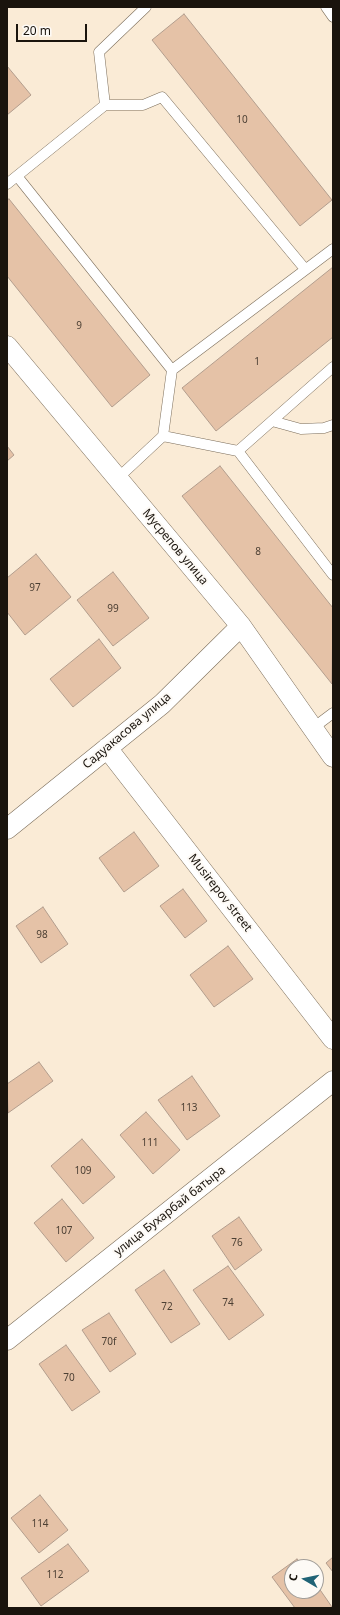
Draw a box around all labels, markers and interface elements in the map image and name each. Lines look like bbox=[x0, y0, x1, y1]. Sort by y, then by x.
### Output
scale bar bbox=[18, 16, 89, 42]
text: 20 m bbox=[23, 22, 51, 39]
house number: 10 bbox=[236, 114, 248, 126]
house number: 9 bbox=[76, 320, 82, 332]
house number: 1 bbox=[254, 356, 260, 368]
street label: Мусрепов улица bbox=[139, 506, 211, 588]
house number: 8 bbox=[255, 546, 261, 558]
house number: 97 bbox=[29, 582, 41, 594]
house number: 99 bbox=[107, 603, 119, 615]
street label: Садуакасова улица bbox=[80, 690, 174, 772]
street label: Musirepov street bbox=[185, 851, 255, 935]
house number: 98 bbox=[36, 929, 48, 941]
house number: 113 bbox=[180, 1102, 198, 1114]
house number: 111 bbox=[141, 1137, 159, 1149]
street label: улица Бухарбай батыра bbox=[112, 1163, 228, 1259]
house number: 109 bbox=[74, 1165, 92, 1177]
house number: 107 bbox=[55, 1225, 73, 1237]
house number: 76 bbox=[231, 1237, 243, 1249]
house number: 74 bbox=[222, 1297, 234, 1309]
house number: 72 bbox=[161, 1301, 173, 1313]
house number: 70f bbox=[102, 1336, 116, 1348]
house number: 70 bbox=[63, 1372, 75, 1384]
house number: 114 bbox=[31, 1518, 49, 1530]
north arrow bbox=[284, 1559, 324, 1599]
house number: 112 bbox=[46, 1569, 64, 1581]
text: С bbox=[285, 1573, 301, 1582]

